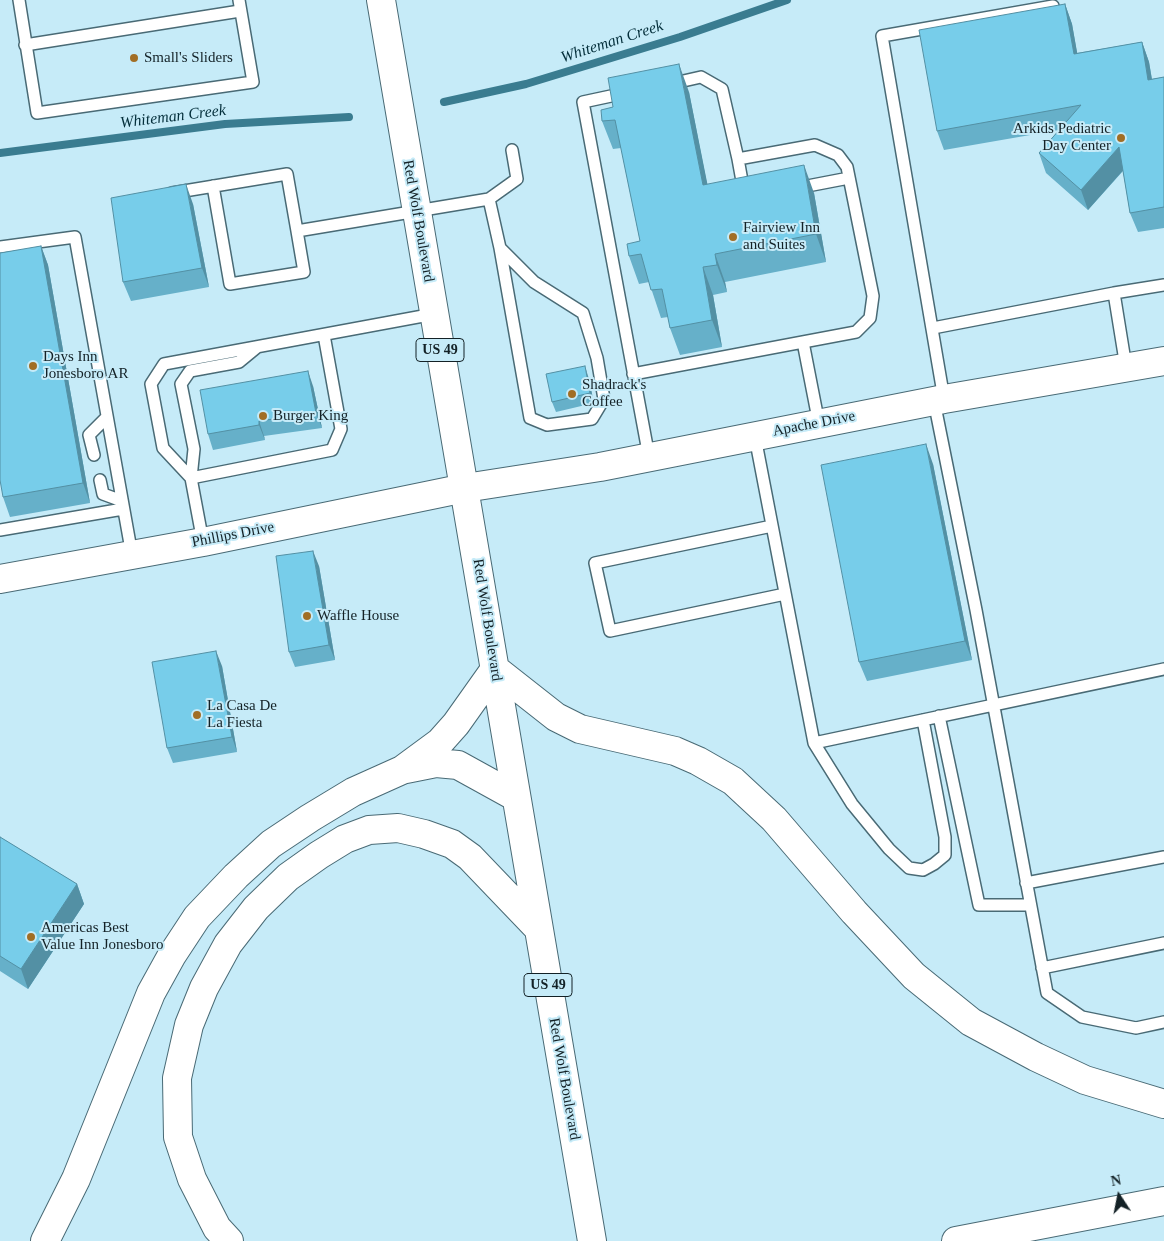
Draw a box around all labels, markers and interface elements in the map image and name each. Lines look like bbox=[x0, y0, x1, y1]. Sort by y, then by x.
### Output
water label: Whiteman Creek bbox=[558, 16, 666, 68]
place label: Small's Sliders bbox=[144, 49, 233, 67]
marker: Small's Sliders bbox=[128, 52, 140, 64]
water label: Whiteman Creek bbox=[119, 101, 227, 133]
place label: Arkids Pediatric Day Center bbox=[1013, 120, 1111, 155]
marker: Arkids Pediatric Day Center bbox=[1115, 132, 1127, 144]
street label: Red Wolf Boulevard bbox=[398, 158, 438, 284]
place label: Fairview Inn and Suites bbox=[743, 219, 820, 254]
marker: Fairview Inn and Suites bbox=[727, 231, 739, 243]
road number: US 49 bbox=[416, 338, 464, 362]
place label: Days Inn Jonesboro AR bbox=[43, 348, 128, 383]
marker: Days Inn Jonesboro AR bbox=[27, 360, 39, 372]
place label: Shadrack's Coffee bbox=[582, 376, 646, 411]
marker: Shadrack's Coffee bbox=[566, 388, 578, 400]
place label: Burger King bbox=[273, 407, 348, 425]
street label: Apache Drive bbox=[771, 407, 857, 441]
marker: Burger King bbox=[257, 410, 269, 422]
street label: Phillips Drive bbox=[190, 518, 276, 552]
street label: Red Wolf Boulevard bbox=[468, 557, 506, 683]
place label: Waffle House bbox=[317, 607, 399, 625]
marker: Waffle House bbox=[301, 610, 313, 622]
place label: La Casa De La Fiesta bbox=[207, 697, 277, 732]
marker: La Casa De La Fiesta bbox=[191, 709, 203, 721]
place label: Americas Best Value Inn Jonesboro bbox=[41, 919, 163, 954]
marker: Americas Best Value Inn Jonesboro bbox=[25, 931, 37, 943]
road number: US 49 bbox=[524, 974, 572, 996]
street label: Red Wolf Boulevard bbox=[544, 1016, 584, 1142]
north arrow bbox=[1094, 1171, 1144, 1221]
text: N bbox=[1110, 1172, 1122, 1189]

